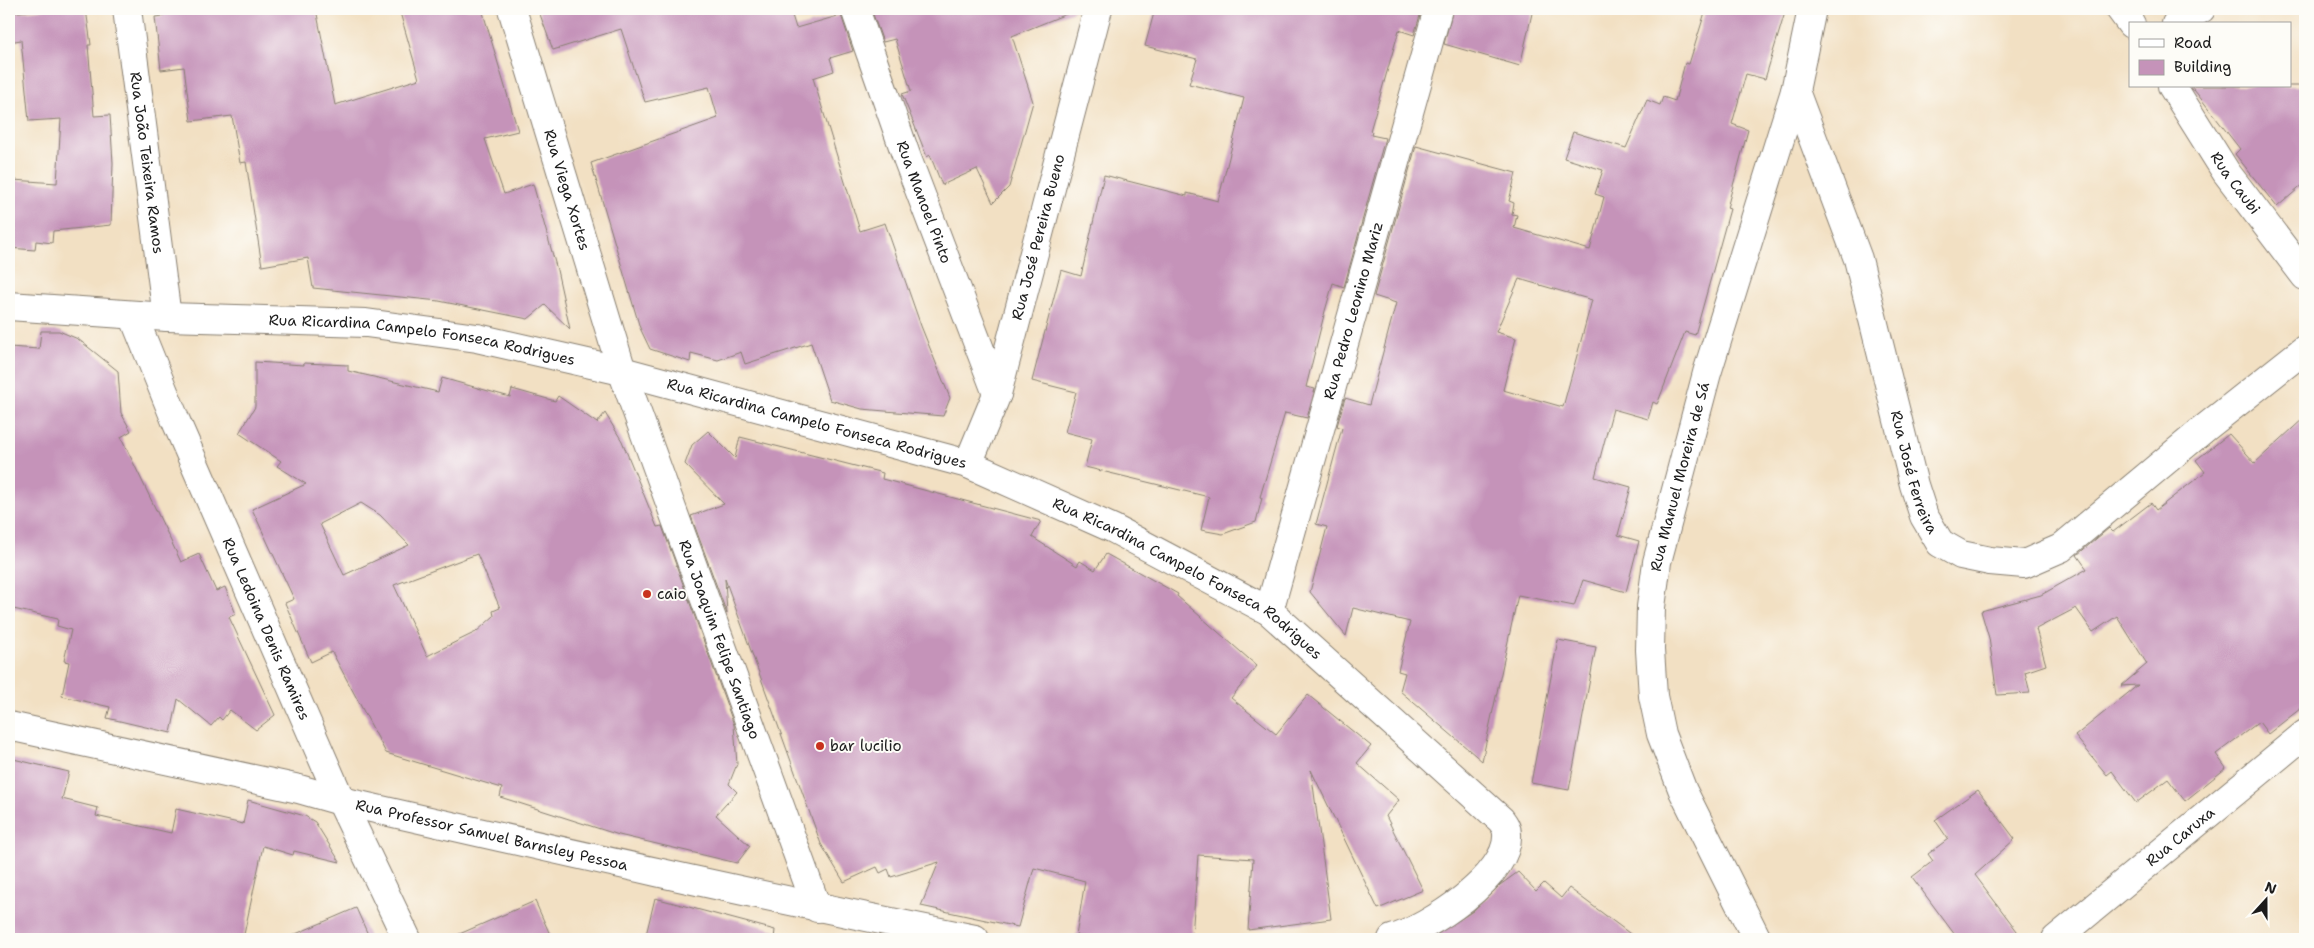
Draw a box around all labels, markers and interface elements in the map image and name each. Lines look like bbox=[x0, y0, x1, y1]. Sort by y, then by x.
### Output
legend bbox=[2129, 22, 2292, 88]
text: Road bbox=[2174, 33, 2212, 53]
text: Building bbox=[2174, 57, 2231, 77]
street label: Rua João Teixeira Ramos bbox=[125, 70, 169, 255]
street label: Rua Viega Xortes bbox=[539, 127, 595, 253]
street label: Rua Manoel Pinto bbox=[892, 138, 956, 266]
street label: Rua Caubi bbox=[2206, 148, 2265, 219]
street label: Rua José Pereira Bueno bbox=[1007, 152, 1070, 322]
street label: Rua Pedro Leonino Mariz bbox=[1319, 219, 1388, 402]
street label: Rua Ricardina Campelo Fonseca Rodrigues bbox=[268, 310, 577, 370]
street label: Rua Ricardina Campelo Fonseca Rodrigues bbox=[665, 374, 969, 473]
street label: Rua Manuel Moreira de Sá bbox=[1646, 379, 1714, 573]
street label: Rua José Ferreira bbox=[1886, 408, 1943, 538]
street label: Rua Ricardina Campelo Fonseca Rodrigues bbox=[1050, 493, 1326, 664]
street label: Rua Ledoina Denis Ramires bbox=[218, 535, 315, 723]
street label: Rua Joaquim Felipe Santiago bbox=[674, 537, 765, 742]
place label: caio bbox=[657, 584, 687, 604]
marker: caio bbox=[641, 588, 653, 600]
place label: bar lucilio bbox=[830, 736, 902, 756]
marker: bar lucilio bbox=[814, 740, 826, 752]
street label: Rua Professor Samuel Barnsley Pessoa bbox=[354, 795, 630, 876]
street label: Rua Caruxa bbox=[2142, 802, 2219, 871]
north arrow bbox=[2242, 876, 2292, 926]
text: N bbox=[2262, 877, 2279, 898]

